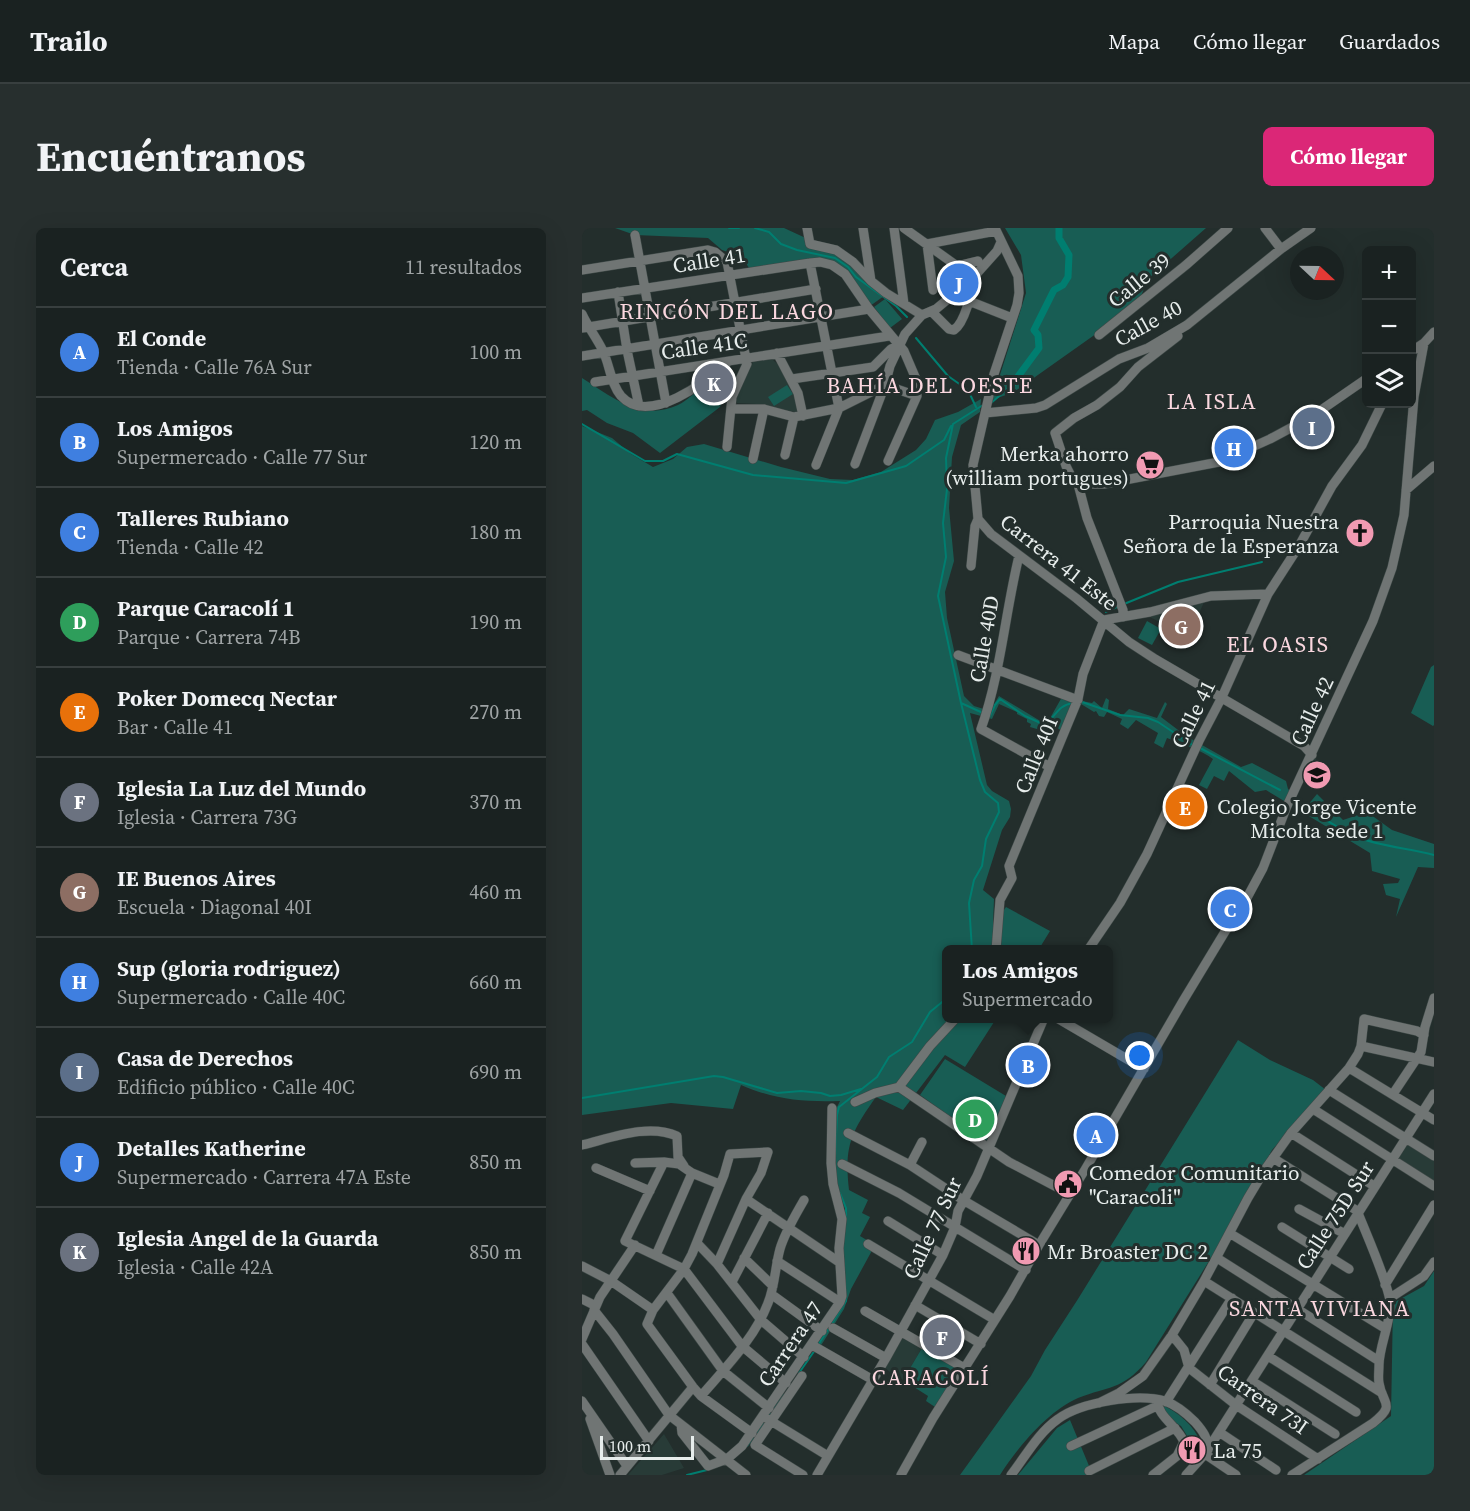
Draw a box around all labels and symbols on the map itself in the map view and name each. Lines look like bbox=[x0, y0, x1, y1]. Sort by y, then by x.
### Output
street label: Calle 41 bbox=[671, 240, 747, 280]
street label: Calle 39 bbox=[1101, 246, 1177, 314]
north arrow bbox=[1290, 246, 1344, 300]
pin: J bbox=[940, 260, 979, 306]
street label: Calle 40 bbox=[1109, 293, 1187, 353]
district label: RINCÓN DEL LAGO bbox=[619, 296, 835, 326]
street label: Calle 41C bbox=[659, 326, 749, 366]
pin: K bbox=[694, 360, 734, 406]
district label: BAHÍA DEL OESTE bbox=[826, 370, 1034, 400]
district label: LA ISLA bbox=[1167, 386, 1257, 416]
pin: I bbox=[1292, 404, 1332, 450]
pin: H bbox=[1214, 426, 1254, 470]
place label: Merka ahorro (william portugues) bbox=[945, 439, 1129, 492]
supermarket icon: Merka ahorro (william portugues) bbox=[1134, 449, 1166, 481]
street label: Carrera 41 Este bbox=[994, 507, 1124, 617]
place label: Parroquia Nuestra Señora de la Esperanza bbox=[1123, 507, 1339, 560]
church icon: Parroquia Nuestra Señora de la Esperanza bbox=[1344, 517, 1376, 549]
street label: Calle 40D bbox=[962, 593, 1006, 685]
pin: G bbox=[1162, 604, 1200, 648]
district label: EL OASIS bbox=[1226, 629, 1330, 659]
street label: Calle 42 bbox=[1283, 672, 1341, 750]
street label: Calle 41 bbox=[1164, 675, 1222, 753]
street label: Calle 40I bbox=[1007, 712, 1065, 798]
school or university icon: Colegio Jorge Vicente Micolta sede 1 bbox=[1301, 759, 1333, 791]
pin: E bbox=[1166, 784, 1204, 830]
place label: Colegio Jorge Vicente Micolta sede 1 bbox=[1217, 792, 1417, 845]
pin: C bbox=[1210, 886, 1250, 932]
your location bbox=[1125, 1041, 1154, 1070]
pin: B bbox=[1008, 1042, 1048, 1088]
pin: D bbox=[956, 1096, 994, 1142]
pin: A bbox=[1076, 1112, 1116, 1158]
street label: Calle 75D Sur bbox=[1289, 1155, 1381, 1275]
place label: Comedor Comunitario "Caracoli" bbox=[1089, 1158, 1300, 1211]
public building icon: Comedor Comunitario "Caracoli" bbox=[1052, 1168, 1084, 1200]
street label: Calle 77 Sur bbox=[896, 1172, 968, 1284]
restaurant icon: Mr Broaster DC 2 bbox=[1010, 1235, 1042, 1267]
place label: Mr Broaster DC 2 bbox=[1047, 1237, 1208, 1266]
district label: SANTA VIVIANA bbox=[1229, 1293, 1411, 1323]
street label: Carrera 47 bbox=[751, 1296, 829, 1392]
pin: F bbox=[922, 1314, 962, 1360]
street label: Carrera 73I bbox=[1212, 1357, 1314, 1441]
district label: CARACOLÍ bbox=[872, 1362, 990, 1392]
scale bar bbox=[600, 1433, 694, 1460]
restaurant icon: La 75 bbox=[1176, 1434, 1208, 1466]
place label: La 75 bbox=[1213, 1436, 1262, 1465]

